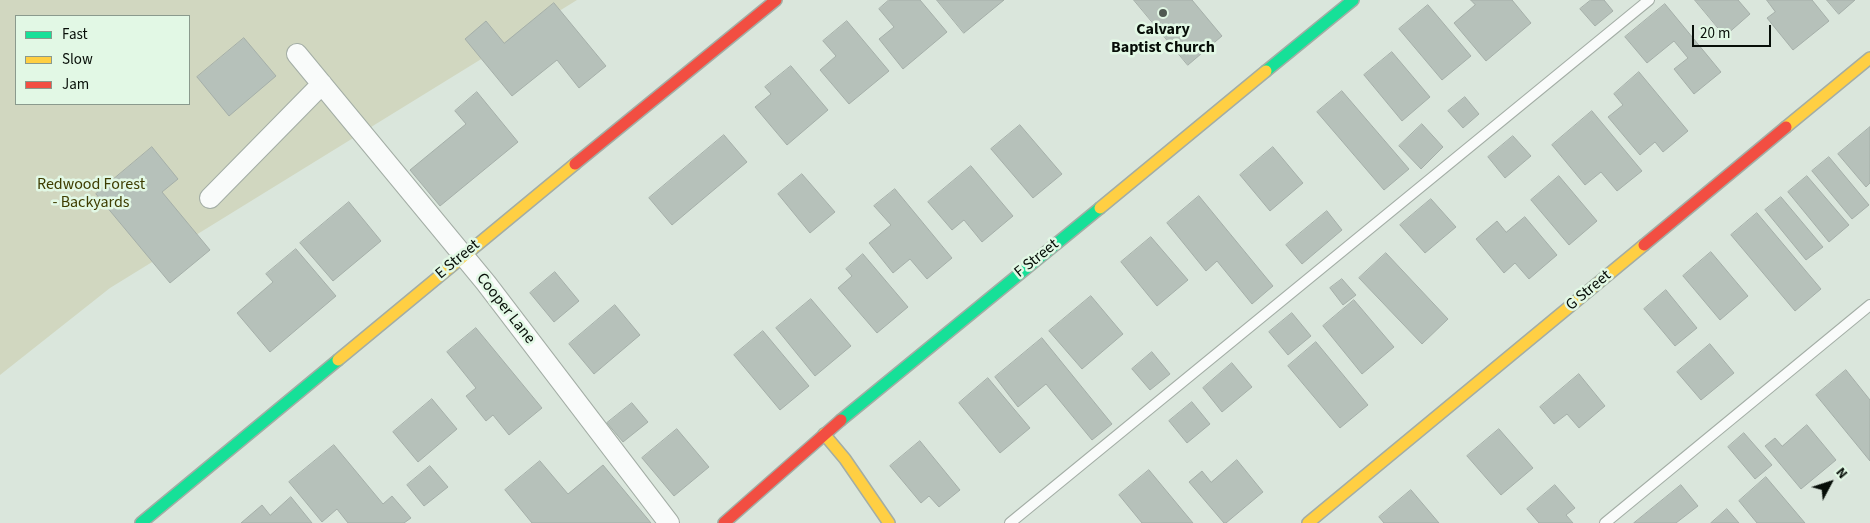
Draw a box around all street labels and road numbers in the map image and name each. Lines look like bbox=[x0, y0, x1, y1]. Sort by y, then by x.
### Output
street label: F Street bbox=[1011, 235, 1063, 283]
street label: E Street bbox=[432, 236, 484, 284]
street label: G Street bbox=[1562, 267, 1616, 315]
street label: Cooper Lane bbox=[471, 270, 539, 348]

